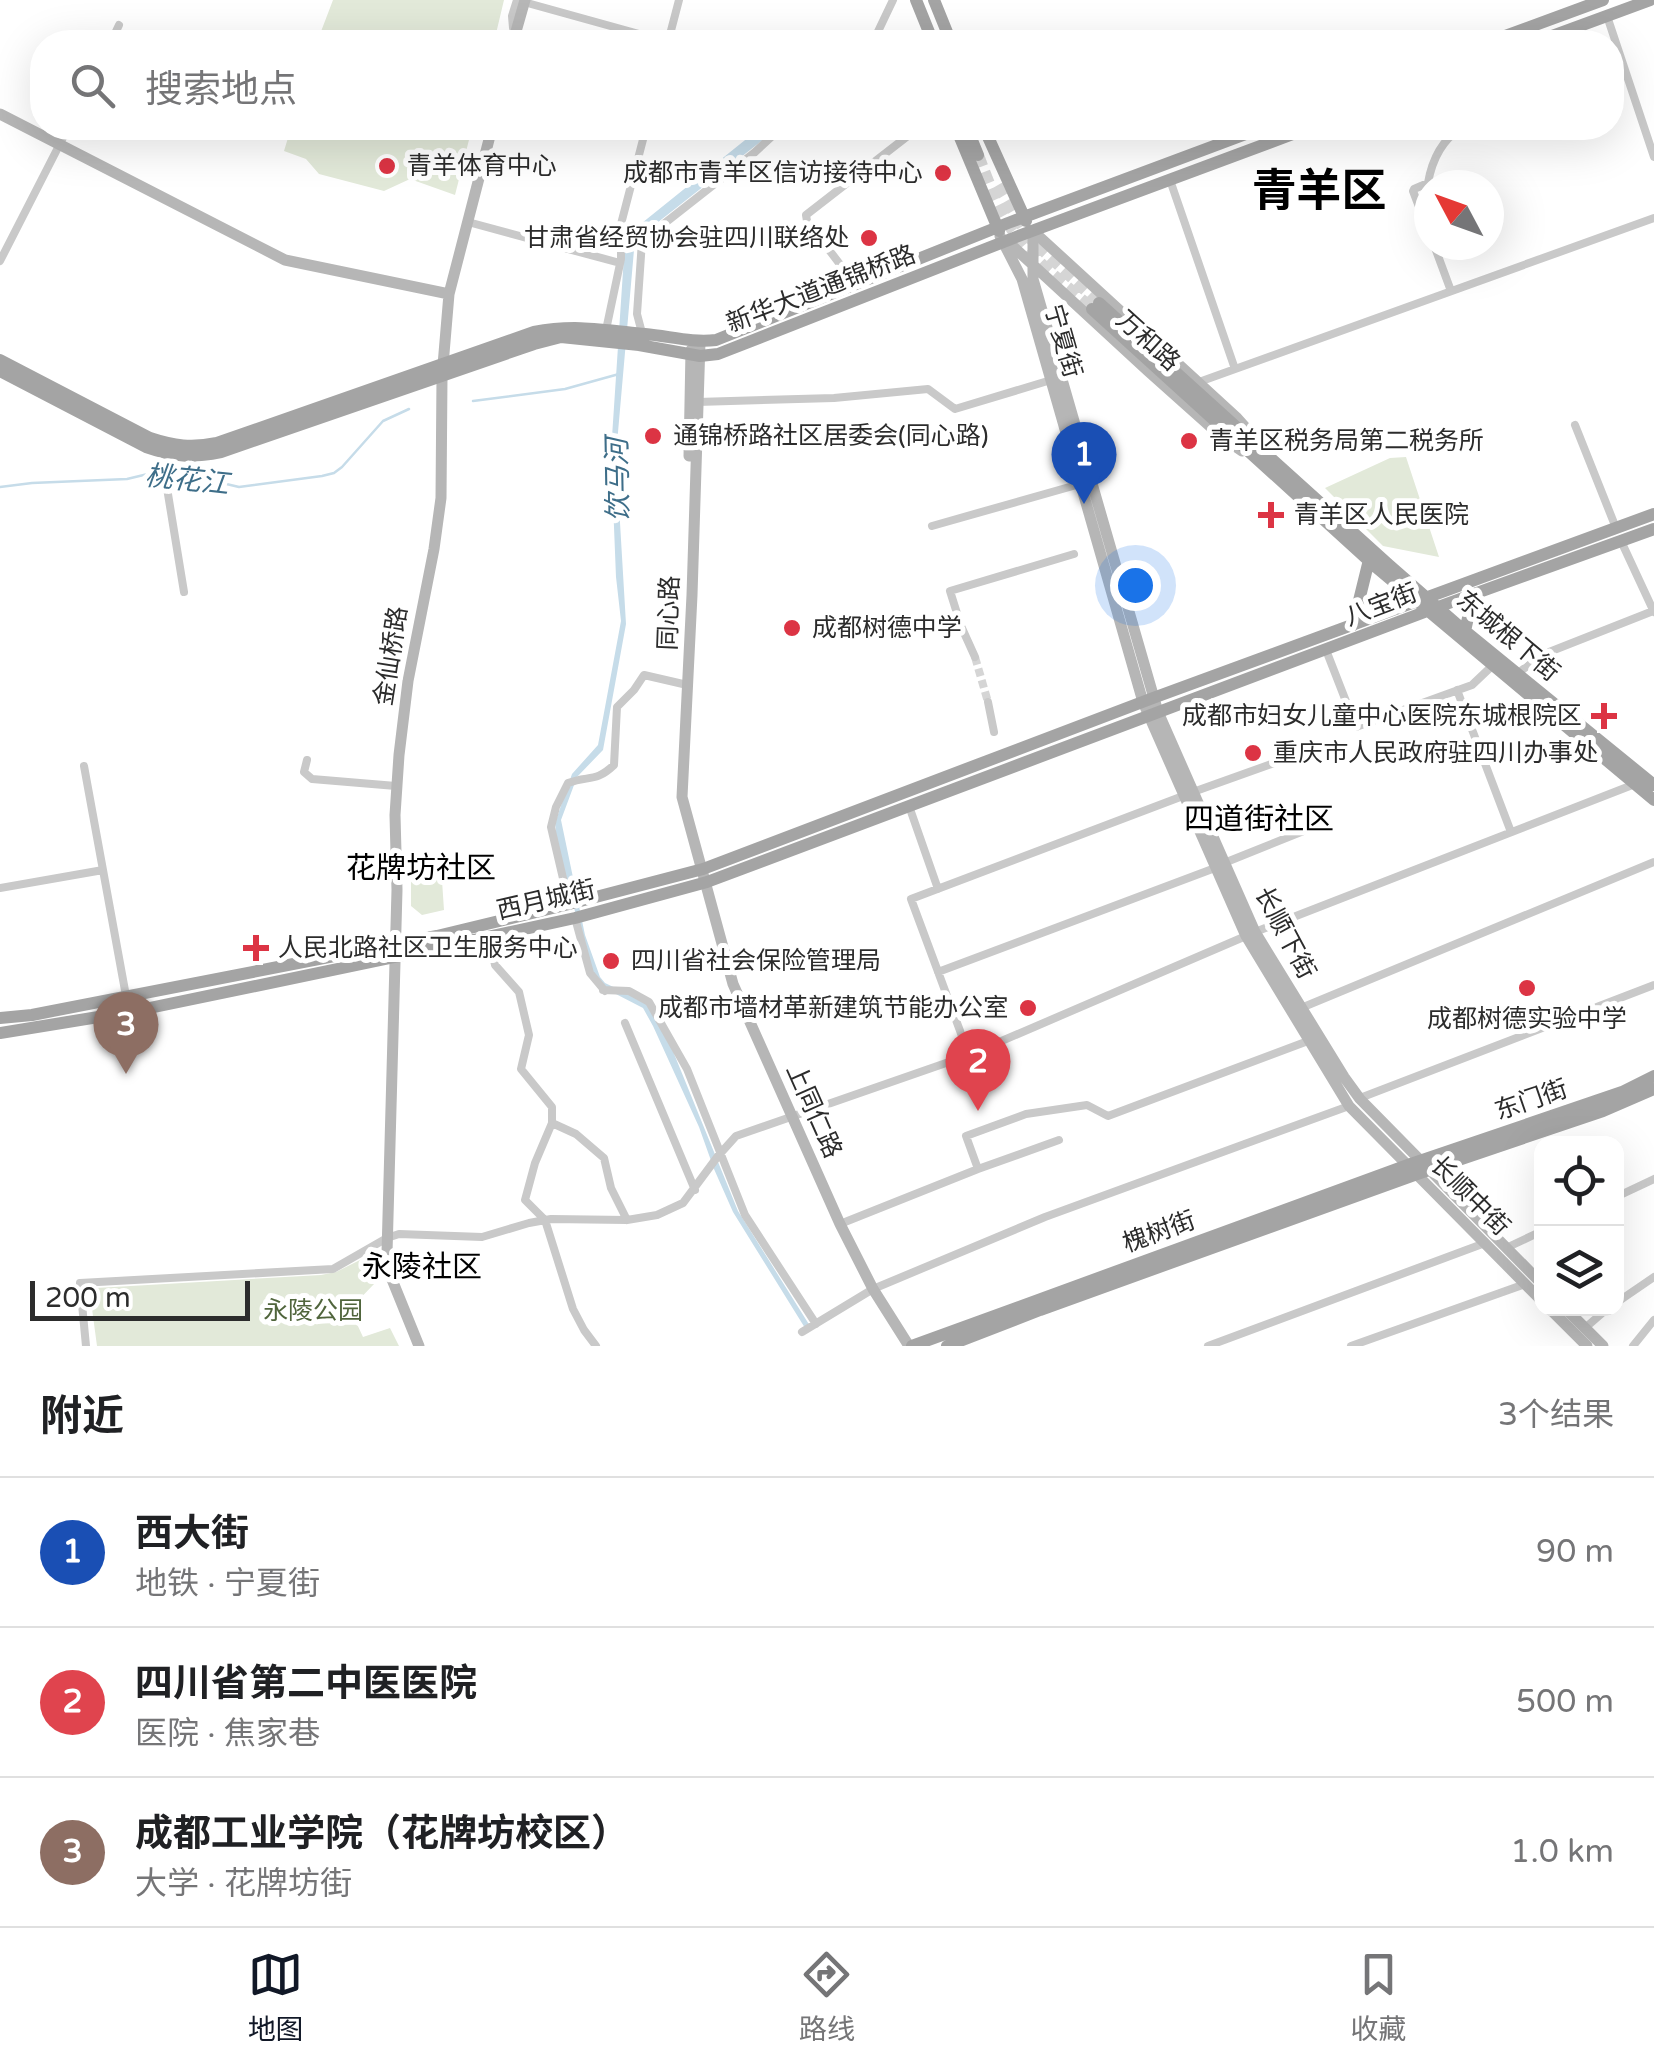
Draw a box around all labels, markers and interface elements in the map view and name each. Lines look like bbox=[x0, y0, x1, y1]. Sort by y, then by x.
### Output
search box bbox=[30, 30, 1624, 140]
icon: search bbox=[65, 58, 120, 113]
text: 搜索地点 bbox=[145, 67, 297, 113]
place label: 青羊体育中心 bbox=[407, 151, 557, 181]
marker: 青羊体育中心 bbox=[376, 155, 398, 177]
place label: 成都市青羊区信访接待中心 bbox=[623, 158, 923, 188]
marker: 成都市青羊区信访接待中心 bbox=[932, 162, 954, 184]
district label: 青羊区 bbox=[1251, 165, 1387, 219]
north arrow bbox=[1414, 170, 1504, 260]
place label: 甘肃省经贸协会驻四川联络处 bbox=[524, 223, 849, 253]
marker: 甘肃省经贸协会驻四川联络处 bbox=[858, 227, 880, 249]
street label: 新华大道通锦桥路 bbox=[722, 239, 920, 339]
street label: 宁夏街 bbox=[1038, 301, 1088, 381]
street label: 万和路 bbox=[1110, 305, 1186, 377]
place label: 通锦桥路社区居委会(同心路) bbox=[673, 421, 989, 451]
pin: 1 bbox=[1052, 422, 1116, 504]
marker: 通锦桥路社区居委会(同心路) bbox=[642, 425, 664, 447]
place label: 青羊区税务局第二税务所 bbox=[1209, 426, 1484, 456]
marker: 青羊区税务局第二税务所 bbox=[1178, 430, 1200, 452]
water label: 饮马河 bbox=[600, 433, 636, 522]
water label: 桃花江 bbox=[143, 459, 234, 502]
place label: 青羊区人民医院 bbox=[1294, 500, 1469, 530]
marker: 青羊区人民医院 bbox=[1258, 502, 1284, 528]
your location bbox=[1110, 560, 1161, 611]
street label: 同心路 bbox=[653, 575, 685, 651]
street label: 八宝街 bbox=[1341, 578, 1421, 632]
street label: 东城根下街 bbox=[1450, 584, 1566, 688]
street label: 金仙桥路 bbox=[368, 604, 414, 708]
place label: 成都树德中学 bbox=[812, 613, 962, 643]
marker: 成都树德中学 bbox=[781, 617, 803, 639]
place label: 成都市妇女儿童中心医院东城根院区 bbox=[1182, 701, 1582, 731]
marker: 成都市妇女儿童中心医院东城根院区 bbox=[1591, 703, 1617, 729]
place label: 重庆市人民政府驻四川办事处 bbox=[1273, 738, 1598, 768]
marker: 重庆市人民政府驻四川办事处 bbox=[1242, 742, 1264, 764]
district label: 四道街社区 bbox=[1184, 801, 1334, 838]
district label: 花牌坊社区 bbox=[346, 850, 496, 887]
street label: 西月城街 bbox=[494, 874, 598, 926]
street label: 长顺下街 bbox=[1248, 882, 1322, 984]
place label: 人民北路社区卫生服务中心 bbox=[278, 933, 578, 963]
marker: 人民北路社区卫生服务中心 bbox=[243, 935, 269, 961]
place label: 四川省社会保险管理局 bbox=[631, 946, 881, 976]
marker: 四川省社会保险管理局 bbox=[600, 950, 622, 972]
marker: 成都树德实验中学 bbox=[1516, 977, 1538, 999]
pin: 3 bbox=[94, 992, 158, 1074]
place label: 成都市墙材革新建筑节能办公室 bbox=[658, 993, 1008, 1023]
marker: 成都市墙材革新建筑节能办公室 bbox=[1017, 997, 1039, 1019]
place label: 成都树德实验中学 bbox=[1427, 1004, 1627, 1034]
pin: 2 bbox=[946, 1028, 1010, 1111]
street label: 上同仁路 bbox=[780, 1059, 848, 1163]
street label: 东门街 bbox=[1491, 1074, 1571, 1126]
map controls bbox=[1534, 1136, 1624, 1316]
button: locate bbox=[1534, 1136, 1624, 1226]
street label: 长顺中街 bbox=[1424, 1150, 1516, 1242]
street label: 槐树街 bbox=[1119, 1205, 1199, 1259]
button: layers bbox=[1534, 1226, 1624, 1316]
district label: 永陵社区 bbox=[362, 1249, 482, 1286]
scale bar bbox=[30, 1276, 250, 1320]
text: 200 m bbox=[45, 1281, 131, 1315]
park label: 永陵公园 bbox=[263, 1296, 363, 1326]
text: 附近 bbox=[40, 1391, 124, 1442]
text: 3个结果 bbox=[1498, 1396, 1614, 1434]
text: 西大街 bbox=[135, 1511, 249, 1557]
text: 1 bbox=[62, 1533, 83, 1571]
text: 90 m bbox=[1536, 1533, 1614, 1571]
text: 地铁 · 宁夏街 bbox=[135, 1565, 320, 1603]
text: 四川省第二中医医院 bbox=[135, 1661, 477, 1707]
text: 2 bbox=[62, 1683, 83, 1721]
text: 500 m bbox=[1516, 1683, 1614, 1721]
text: 医院 · 焦家巷 bbox=[135, 1715, 320, 1753]
text: 成都工业学院（花牌坊校区） bbox=[135, 1811, 629, 1857]
text: 3 bbox=[62, 1833, 83, 1871]
text: 1.0 km bbox=[1510, 1833, 1614, 1871]
text: 大学 · 花牌坊街 bbox=[135, 1865, 352, 1903]
tab: 地图 bbox=[248, 1947, 304, 2047]
tab: 路线 bbox=[799, 1947, 855, 2047]
tab: 收藏 bbox=[1350, 1947, 1406, 2047]

